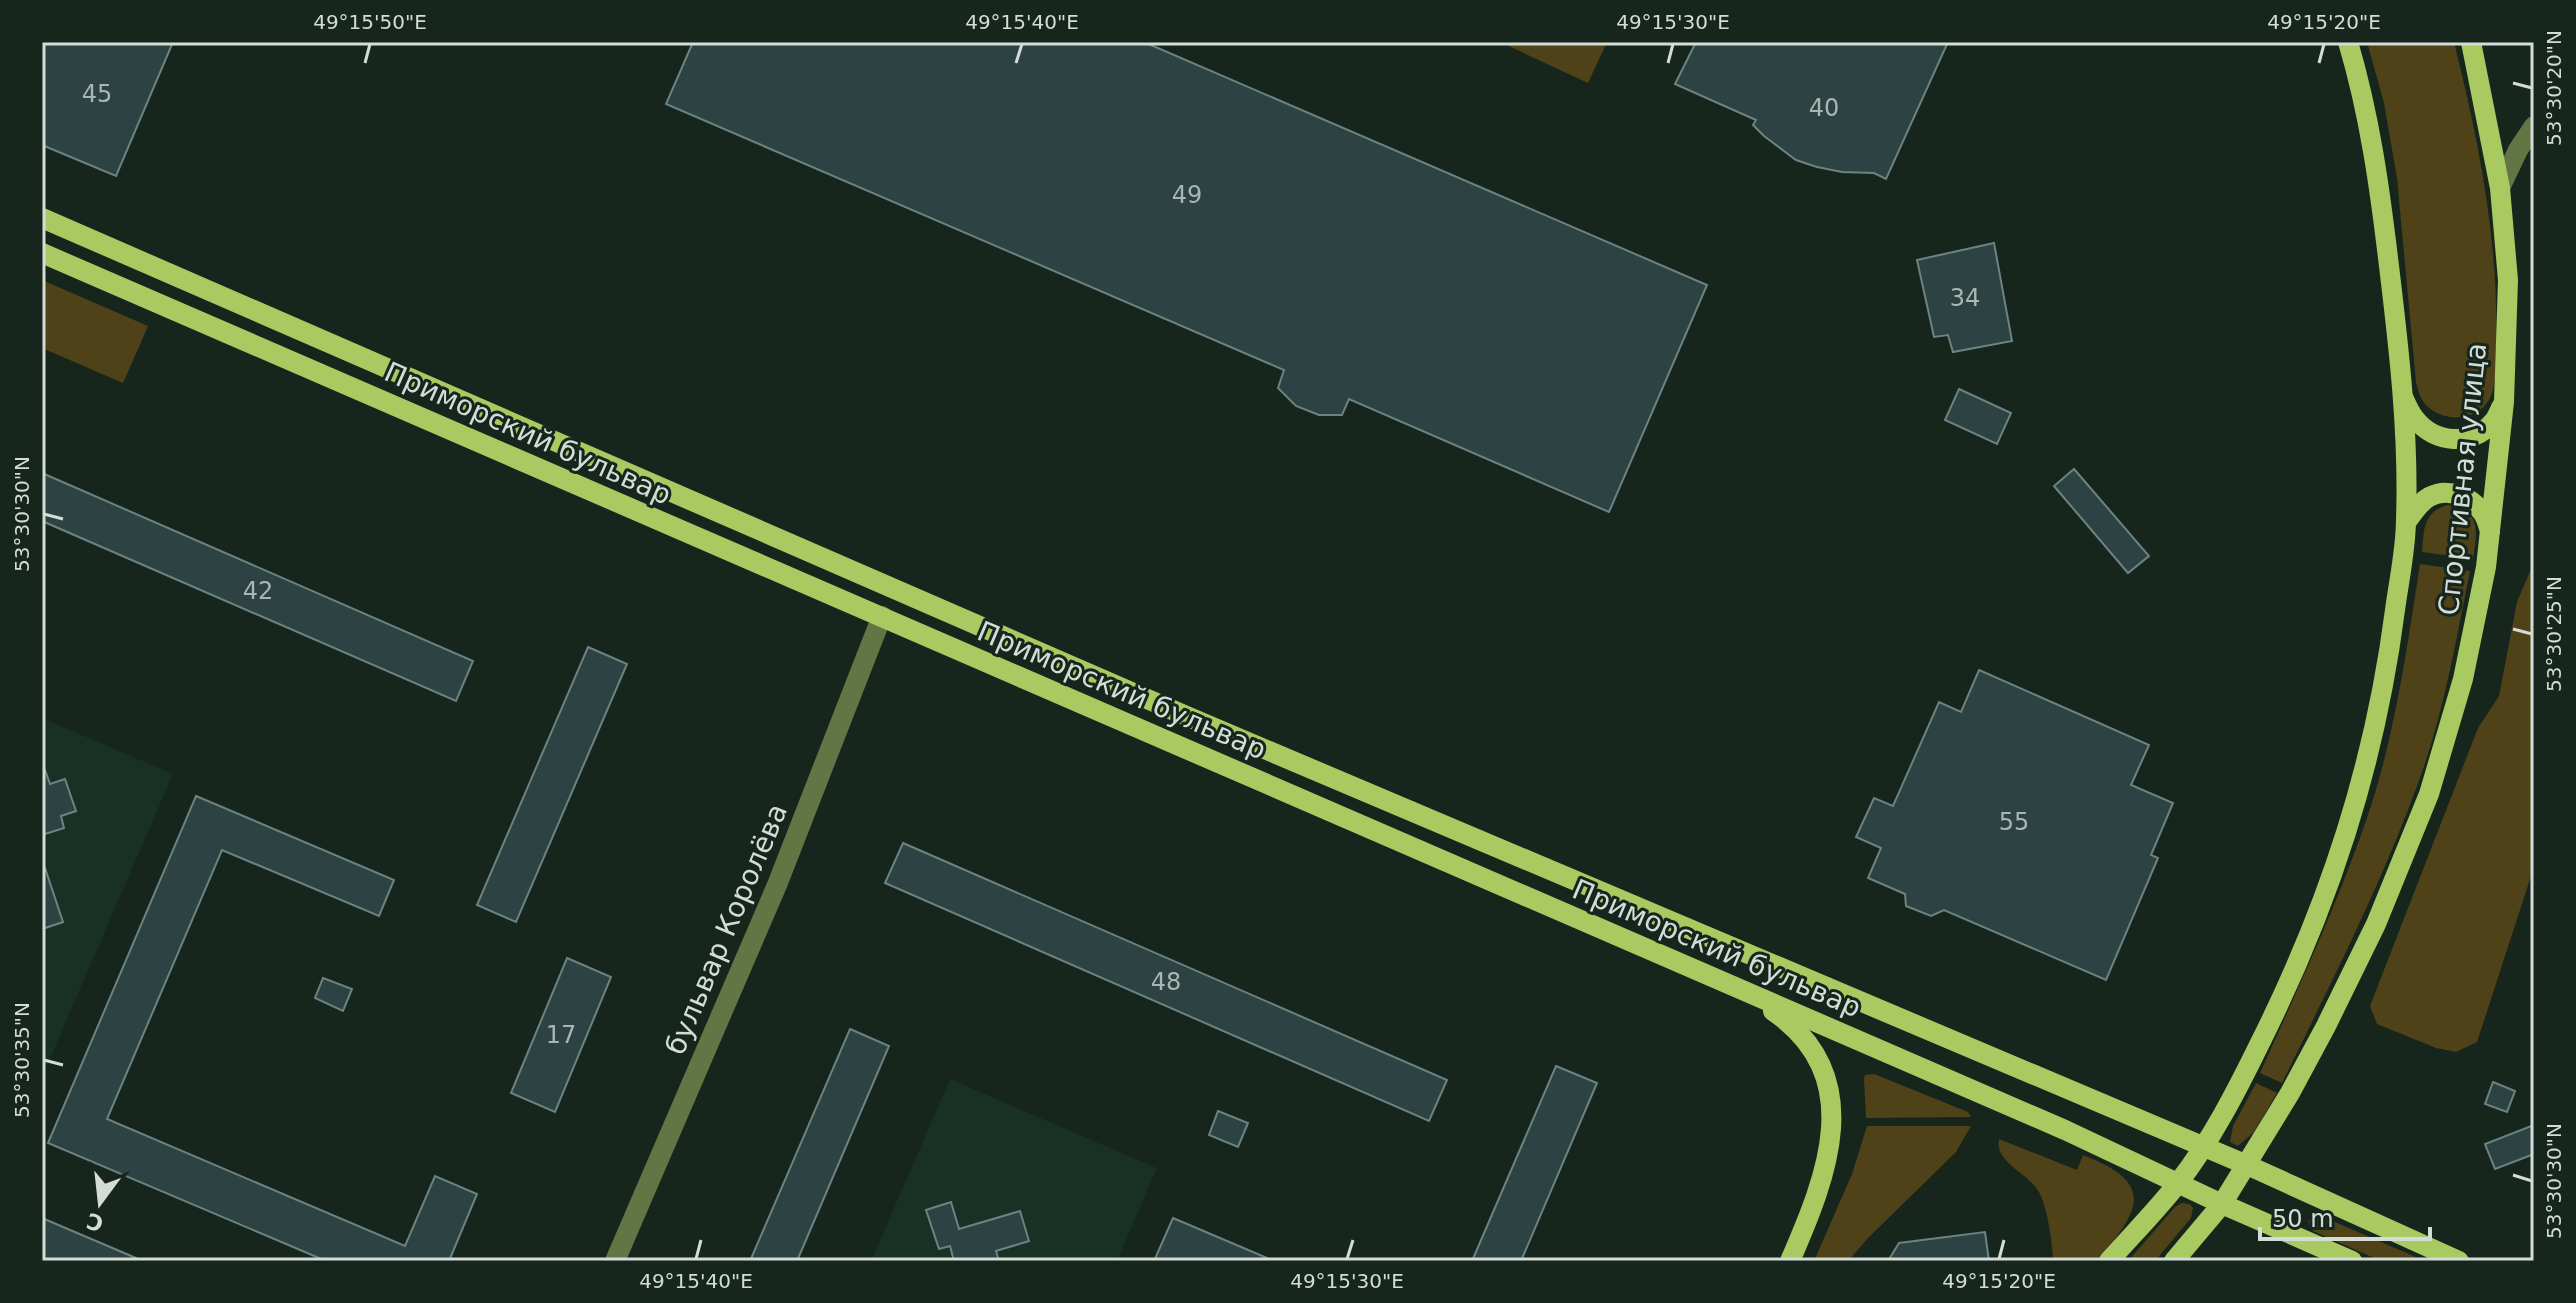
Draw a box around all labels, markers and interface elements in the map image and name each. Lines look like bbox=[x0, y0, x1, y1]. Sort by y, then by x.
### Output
text: 49°15'50"E bbox=[313, 10, 427, 34]
text: 49°15'40"E bbox=[965, 10, 1079, 34]
text: 49°15'30"E bbox=[1616, 10, 1730, 34]
text: 49°15'20"E bbox=[2267, 10, 2381, 34]
text: 53°30'20"N bbox=[2542, 30, 2566, 146]
house number: 45 bbox=[82, 80, 112, 108]
house number: 40 bbox=[1809, 94, 1839, 122]
house number: 49 bbox=[1172, 181, 1202, 209]
house number: 34 bbox=[1950, 284, 1980, 312]
street label: Спортивная улица bbox=[2432, 341, 2493, 617]
street label: Приморский бульвар bbox=[379, 355, 676, 512]
text: 53°30'30"N bbox=[10, 456, 34, 572]
text: 53°30'25"N bbox=[2542, 576, 2566, 692]
house number: 42 bbox=[243, 577, 273, 605]
street label: Приморский бульвар bbox=[973, 615, 1271, 766]
street label: бульвар Королёва bbox=[659, 799, 794, 1060]
house number: 55 bbox=[1999, 808, 2029, 836]
street label: Приморский бульвар bbox=[1568, 873, 1866, 1024]
house number: 48 bbox=[1151, 968, 1181, 996]
text: 53°30'35"N bbox=[10, 1002, 34, 1118]
house number: 17 bbox=[546, 1021, 576, 1049]
text: 53°30'30"N bbox=[2542, 1123, 2566, 1239]
north arrow bbox=[60, 1163, 140, 1243]
scale bar bbox=[2260, 1191, 2430, 1241]
text: 50 m bbox=[2272, 1205, 2334, 1233]
text: С bbox=[84, 1208, 106, 1236]
text: 49°15'40"E bbox=[639, 1269, 753, 1293]
text: 49°15'30"E bbox=[1290, 1269, 1404, 1293]
text: 49°15'20"E bbox=[1942, 1269, 2056, 1293]

